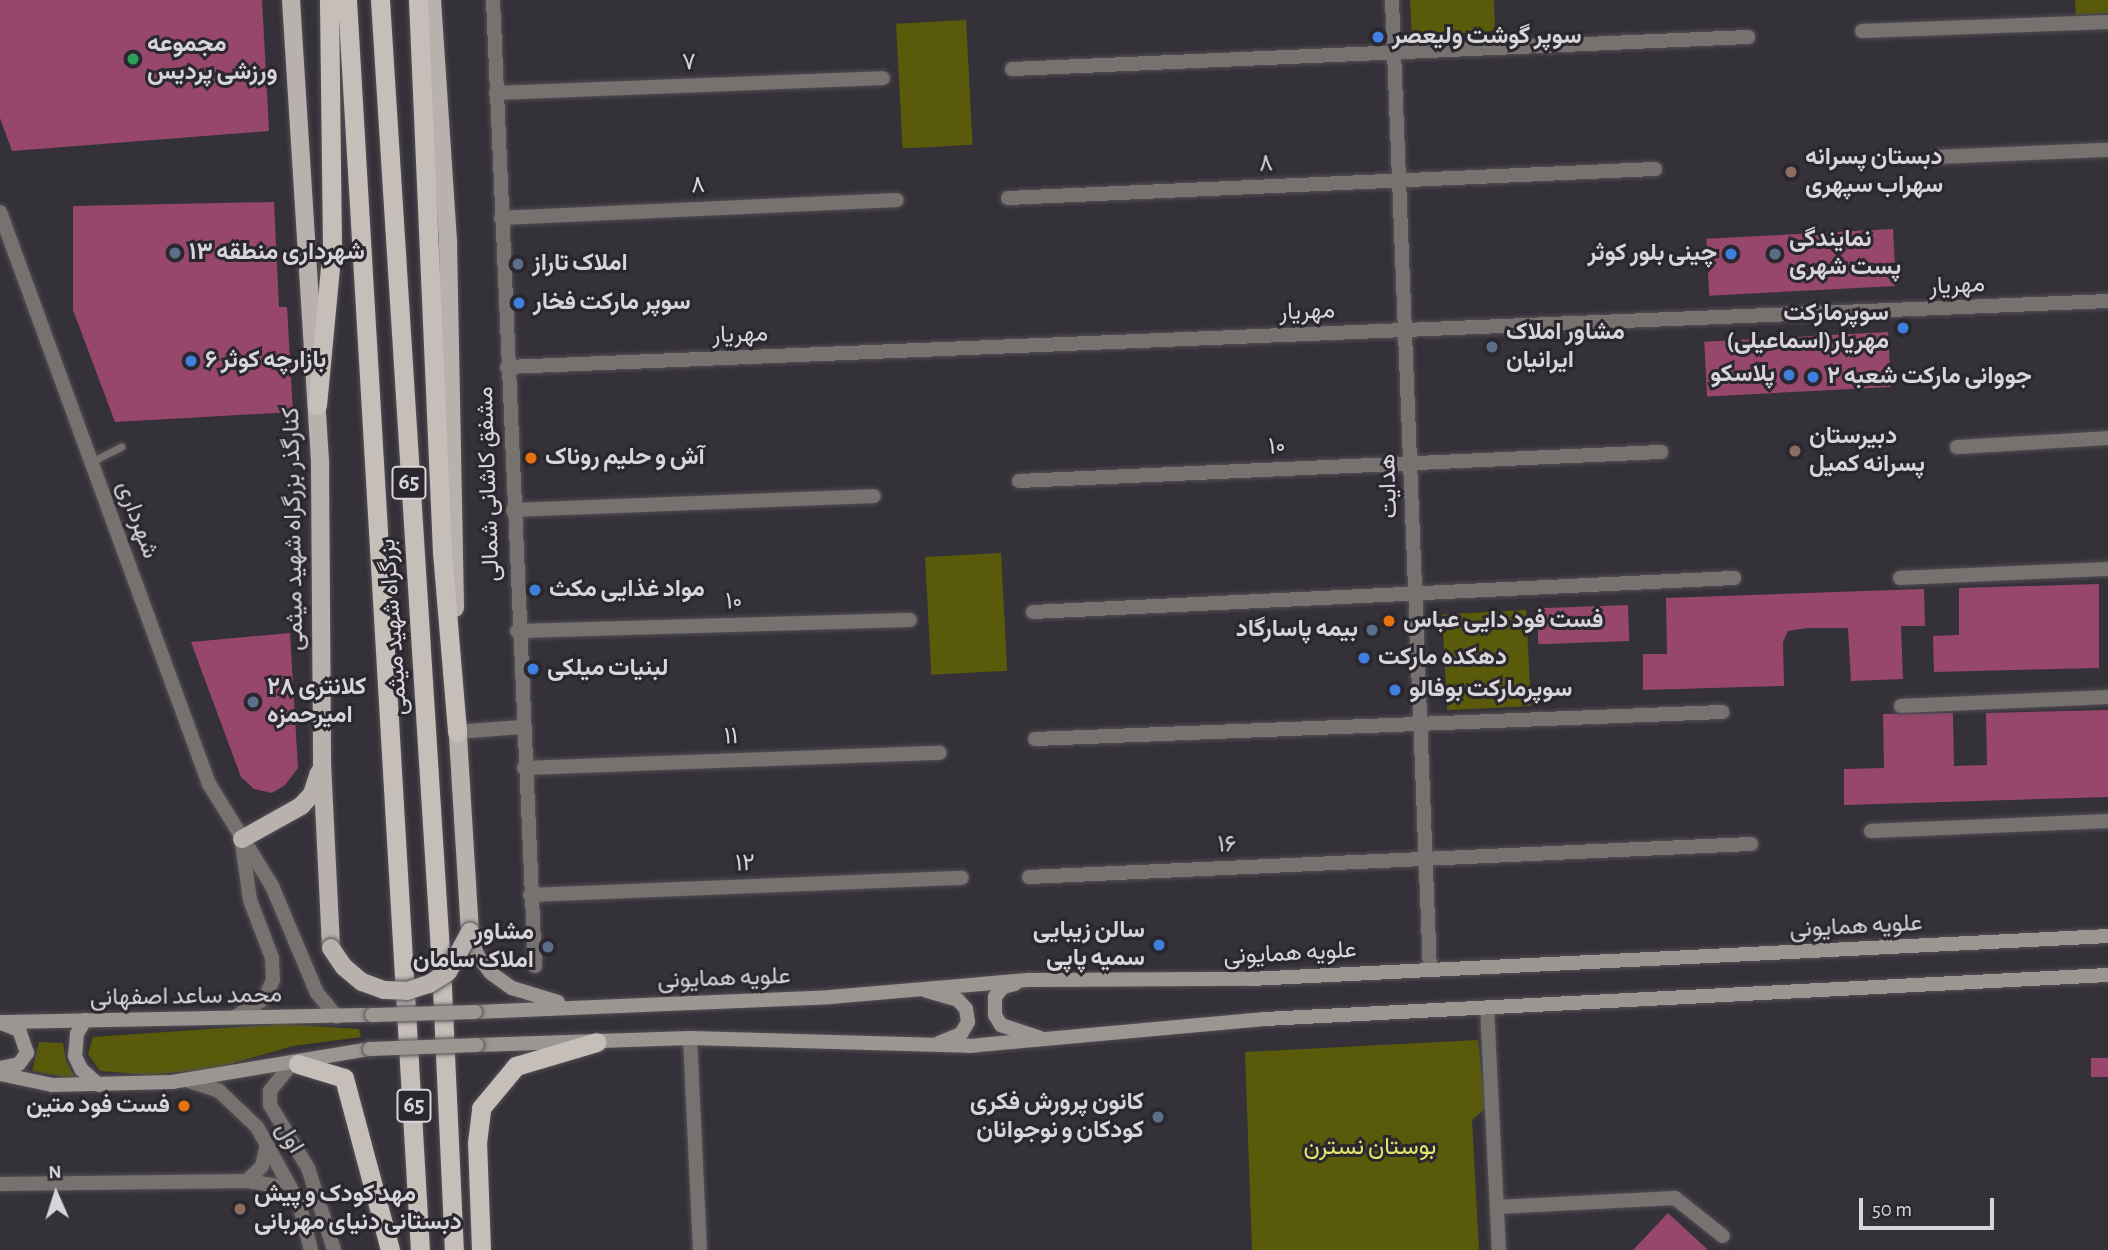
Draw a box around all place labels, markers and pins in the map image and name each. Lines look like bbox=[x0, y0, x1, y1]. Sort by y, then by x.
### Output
place label: سوپر گوشت ولیعصر bbox=[1392, 23, 1582, 51]
marker: سوپر گوشت ولیعصر bbox=[1370, 29, 1386, 45]
place label: مجموعه ورزشی پردیس bbox=[147, 31, 278, 87]
marker: مجموعه ورزشی پردیس bbox=[125, 51, 141, 67]
place label: دبستان پسرانه سهراب سپهری bbox=[1805, 144, 1943, 200]
marker: دبستان پسرانه سهراب سپهری bbox=[1783, 164, 1799, 180]
place label: نمایندگی پست شهری bbox=[1789, 226, 1901, 282]
place label: شهرداری منطقه ۱۳ bbox=[189, 239, 365, 267]
place label: چینی بلور کوثر bbox=[1588, 240, 1717, 268]
marker: شهرداری منطقه ۱۳ bbox=[167, 245, 183, 261]
marker: چینی بلور کوثر bbox=[1723, 246, 1739, 262]
marker: نمایندگی پست شهری bbox=[1767, 246, 1783, 262]
place label: املاک تاراز bbox=[532, 250, 628, 278]
marker: املاک تاراز bbox=[510, 256, 526, 272]
place label: سوپر مارکت فخار bbox=[533, 289, 691, 317]
marker: سوپر مارکت فخار bbox=[511, 295, 527, 311]
place label: سوپرمارکت مهریار(اسماعیلی) bbox=[1727, 300, 1889, 356]
place label: مشاور املاک ایرانیان bbox=[1506, 319, 1625, 375]
marker: سوپرمارکت مهریار(اسماعیلی) bbox=[1895, 320, 1911, 336]
marker: مشاور املاک ایرانیان bbox=[1484, 339, 1500, 355]
place label: بازارچه کوثر ۶ bbox=[205, 347, 326, 375]
marker: بازارچه کوثر ۶ bbox=[183, 353, 199, 369]
place label: پلاسکو bbox=[1710, 361, 1775, 389]
place label: جووانی مارکت شعبه ۲ bbox=[1827, 363, 2032, 391]
marker: پلاسکو bbox=[1781, 367, 1797, 383]
marker: جووانی مارکت شعبه ۲ bbox=[1805, 369, 1821, 385]
place label: دبیرستان پسرانه کمیل bbox=[1809, 423, 1925, 479]
marker: دبیرستان پسرانه کمیل bbox=[1787, 443, 1803, 459]
place label: آش و حلیم روناک bbox=[545, 444, 705, 472]
marker: آش و حلیم روناک bbox=[523, 450, 539, 466]
place label: مواد غذایی مکث bbox=[549, 576, 705, 604]
marker: مواد غذایی مکث bbox=[527, 582, 543, 598]
place label: فست فود دایی عباس bbox=[1403, 607, 1603, 635]
marker: فست فود دایی عباس bbox=[1381, 613, 1397, 629]
place label: بیمه پاسارگاد bbox=[1236, 616, 1358, 644]
marker: بیمه پاسارگاد bbox=[1364, 622, 1380, 638]
place label: دهکده مارکت bbox=[1378, 644, 1507, 672]
marker: دهکده مارکت bbox=[1356, 650, 1372, 666]
place label: لبنیات میلکی bbox=[547, 655, 668, 683]
marker: لبنیات میلکی bbox=[525, 661, 541, 677]
place label: کلانتری ۲۸ امیرحمزه bbox=[267, 674, 366, 730]
place label: سوپرمارکت بوفالو bbox=[1409, 676, 1572, 704]
marker: سوپرمارکت بوفالو bbox=[1387, 682, 1403, 698]
marker: کلانتری ۲۸ امیرحمزه bbox=[245, 694, 261, 710]
place label: سالن زیبایی سمیه پاپی bbox=[1033, 917, 1145, 973]
place label: مشاور املاک سامان bbox=[413, 919, 534, 975]
marker: سالن زیبایی سمیه پاپی bbox=[1151, 937, 1167, 953]
marker: مشاور املاک سامان bbox=[540, 939, 556, 955]
place label: کانون پرورش فکری کودکان و نوجوانان bbox=[970, 1089, 1144, 1145]
place label: فست فود متین bbox=[26, 1092, 170, 1120]
marker: فست فود متین bbox=[176, 1098, 192, 1114]
marker: کانون پرورش فکری کودکان و نوجوانان bbox=[1150, 1109, 1166, 1125]
place label: مهد کودک و پیش دبستانی دنیای‌ مهربانی bbox=[254, 1181, 462, 1237]
marker: مهد کودک و پیش دبستانی دنیای‌ مهربانی bbox=[232, 1201, 248, 1217]

